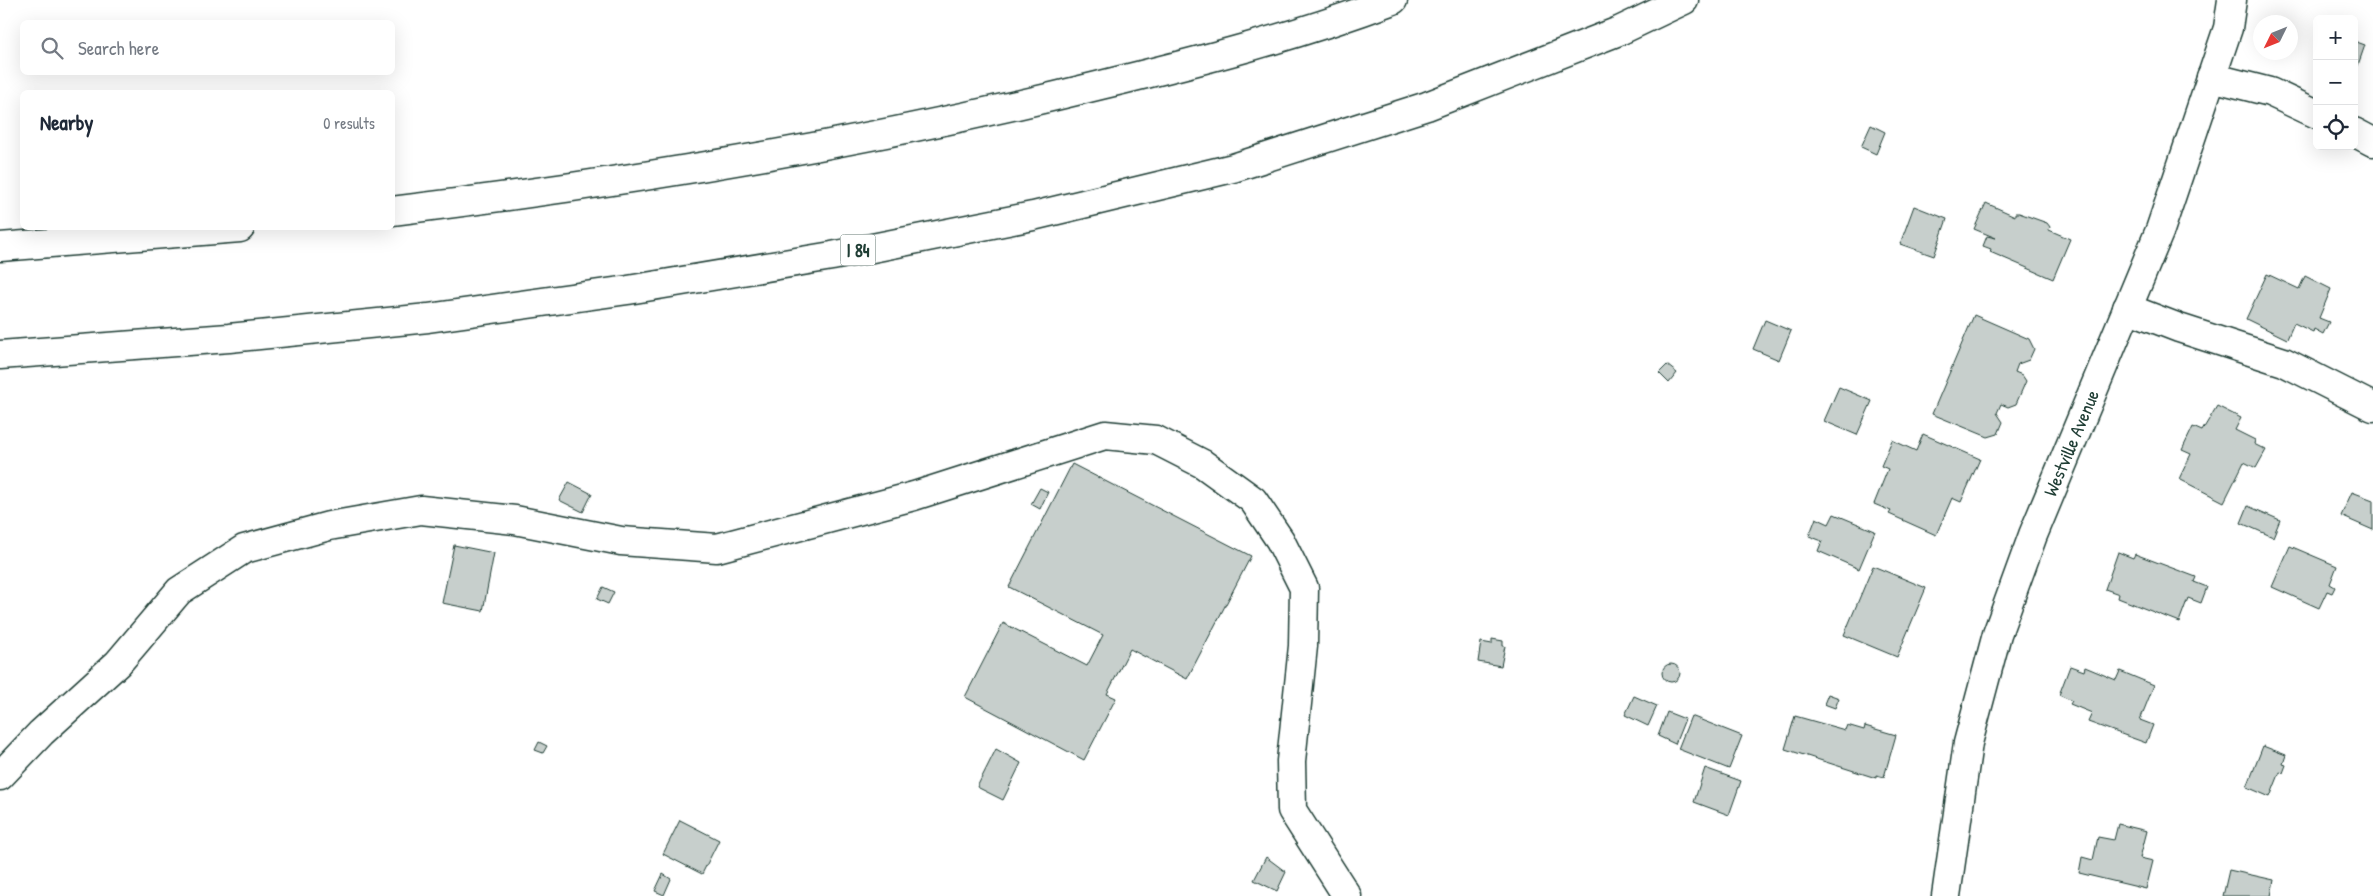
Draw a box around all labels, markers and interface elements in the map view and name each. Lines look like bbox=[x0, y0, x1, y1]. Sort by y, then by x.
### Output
north arrow bbox=[2253, 15, 2298, 60]
map controls bbox=[2313, 15, 2358, 150]
button: + bbox=[2313, 15, 2358, 60]
search box bbox=[20, 20, 395, 75]
icon: search bbox=[38, 34, 66, 62]
text: Search here bbox=[78, 35, 159, 61]
button: − bbox=[2313, 60, 2358, 105]
button: locate bbox=[2313, 105, 2358, 150]
text: Nearby bbox=[40, 108, 93, 137]
text: 0 results bbox=[323, 112, 375, 134]
road number: I 84 bbox=[840, 234, 876, 266]
street label: Westville Avenue bbox=[2037, 385, 2105, 500]

